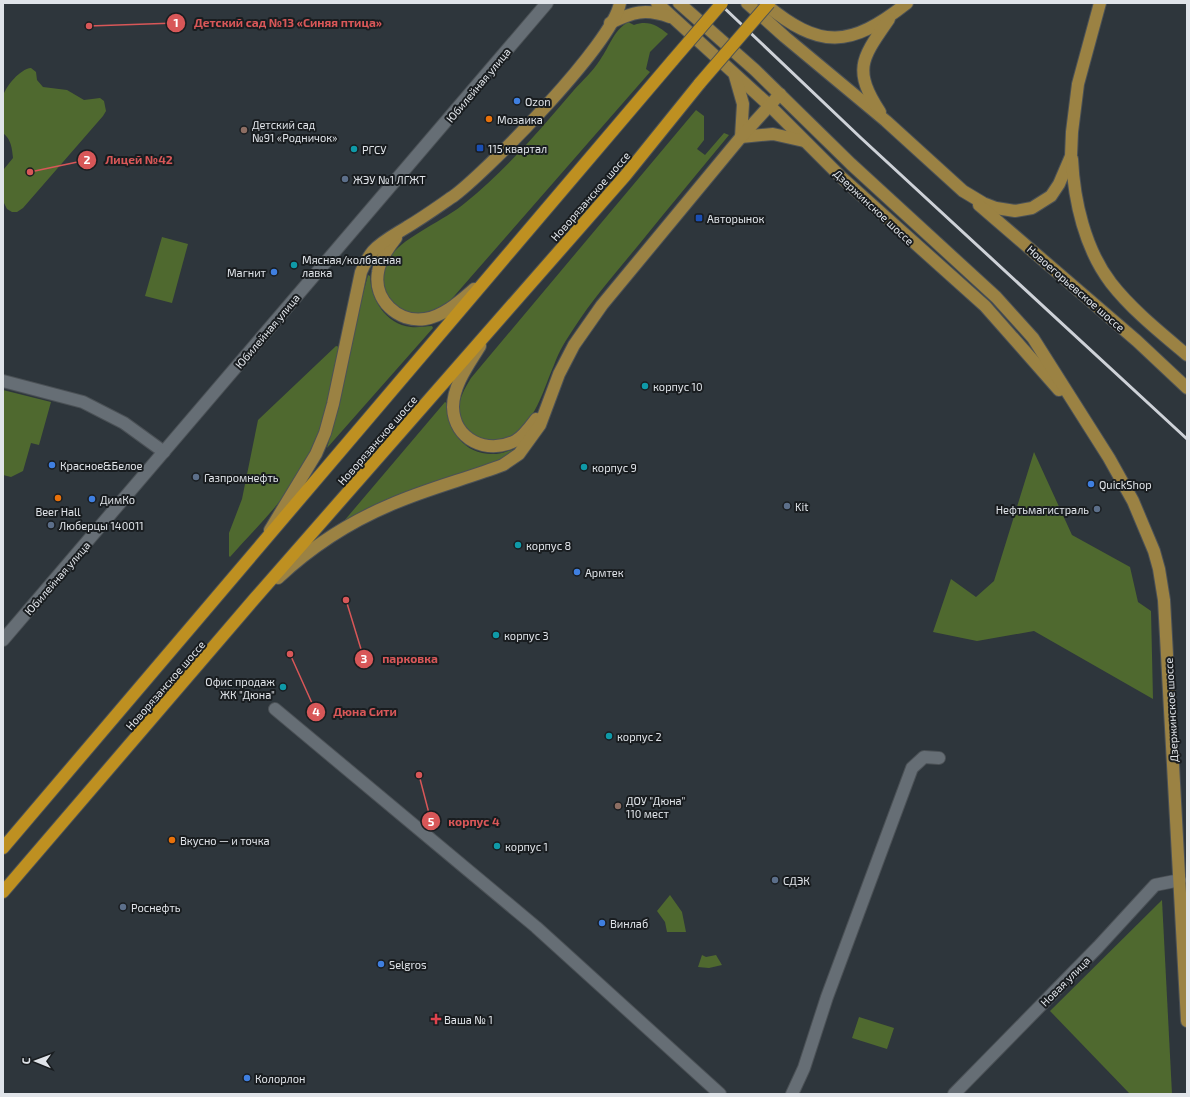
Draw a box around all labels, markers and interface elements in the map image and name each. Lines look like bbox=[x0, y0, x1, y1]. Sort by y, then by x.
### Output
callout: Детский сад №13 «Синяя птица» bbox=[166, 11, 390, 35]
text: 1 bbox=[173, 15, 179, 29]
text: Детский сад №13 «Синяя птица» bbox=[194, 15, 382, 29]
street label: Юбилейная улица bbox=[443, 45, 514, 126]
place label: Ozon bbox=[525, 95, 551, 108]
marker: Ozon bbox=[512, 96, 522, 106]
place label: Мозаика bbox=[497, 113, 543, 126]
marker: Мозаика bbox=[484, 114, 494, 124]
place label: Детский сад №91 «Родничок» bbox=[252, 118, 337, 144]
marker: Детский сад №91 «Родничок» bbox=[239, 125, 249, 135]
place label: 115 квартал bbox=[488, 142, 547, 155]
place label: РГСУ bbox=[362, 143, 387, 156]
marker: 115 квартал bbox=[475, 143, 485, 153]
marker: РГСУ bbox=[349, 144, 359, 154]
callout: Лицей №42 bbox=[77, 148, 181, 172]
street label: Новорязанское шоссе bbox=[548, 149, 632, 243]
text: 2 bbox=[84, 152, 91, 166]
text: Лицей №42 bbox=[105, 152, 173, 166]
street label: Дзержинское шоссе bbox=[831, 167, 917, 247]
place label: ЖЭУ №1 ЛГЖТ bbox=[353, 173, 426, 186]
marker: ЖЭУ №1 ЛГЖТ bbox=[340, 174, 350, 184]
place label: Авторынок bbox=[707, 212, 765, 225]
marker: Авторынок bbox=[694, 213, 704, 223]
street label: Новоегорьевское шоссе bbox=[1025, 242, 1127, 334]
place label: Мясная/колбасная лавка bbox=[302, 253, 401, 279]
marker: Мясная/колбасная лавка bbox=[289, 260, 299, 270]
place label: Магнит bbox=[227, 266, 267, 279]
marker: Магнит bbox=[269, 267, 279, 277]
street label: Юбилейная улица bbox=[232, 291, 303, 372]
place label: корпус 10 bbox=[653, 380, 703, 394]
marker: корпус 10 bbox=[640, 381, 650, 391]
street label: Новорязанское шоссе bbox=[335, 393, 419, 487]
place label: Красное&Белое bbox=[60, 459, 143, 472]
marker: Красное&Белое bbox=[47, 460, 57, 470]
place label: корпус 9 bbox=[592, 461, 637, 475]
marker: корпус 9 bbox=[579, 462, 589, 472]
place label: Газпромнефть bbox=[204, 471, 279, 484]
marker: Газпромнефть bbox=[191, 472, 201, 482]
place label: QuickShop bbox=[1099, 478, 1152, 492]
marker: QuickShop bbox=[1086, 479, 1096, 489]
marker: Beer Hall bbox=[53, 493, 63, 503]
place label: ДимКо bbox=[100, 493, 135, 506]
marker: ДимКо bbox=[87, 494, 97, 504]
place label: Kit bbox=[795, 500, 808, 513]
marker: Kit bbox=[782, 501, 792, 511]
place label: Нефтьмагистраль bbox=[996, 503, 1089, 516]
marker: Нефтьмагистраль bbox=[1092, 504, 1102, 514]
place label: Beer Hall bbox=[35, 505, 81, 518]
place label: Люберцы 140011 bbox=[59, 519, 144, 532]
marker: Люберцы 140011 bbox=[46, 520, 56, 530]
street label: Юбилейная улица bbox=[22, 539, 93, 618]
place label: корпус 8 bbox=[526, 539, 571, 553]
marker: корпус 8 bbox=[513, 540, 523, 550]
place label: Армтек bbox=[585, 566, 624, 579]
marker: Армтек bbox=[572, 567, 582, 577]
place label: корпус 3 bbox=[504, 629, 549, 643]
marker: корпус 3 bbox=[491, 630, 501, 640]
street label: Новорязанское шоссе bbox=[123, 638, 207, 732]
callout: парковка bbox=[354, 647, 445, 671]
text: 3 bbox=[361, 651, 368, 665]
text: парковка bbox=[382, 651, 438, 665]
street label: Дзержинское шоссе bbox=[1162, 657, 1180, 763]
place label: Офис продаж ЖК "Дюна" bbox=[205, 675, 275, 701]
marker: Офис продаж ЖК "Дюна" bbox=[278, 682, 288, 692]
callout: Дюна Сити bbox=[306, 700, 405, 724]
text: 4 bbox=[312, 704, 320, 718]
text: Дюна Сити bbox=[333, 704, 397, 718]
place label: корпус 2 bbox=[617, 730, 662, 744]
marker: корпус 2 bbox=[604, 731, 614, 741]
place label: ДОУ "Дюна" 110 мест bbox=[626, 794, 686, 820]
marker: ДОУ "Дюна" 110 мест bbox=[613, 801, 623, 811]
callout: корпус 4 bbox=[421, 809, 508, 833]
text: 5 bbox=[428, 814, 435, 828]
text: корпус 4 bbox=[448, 814, 500, 828]
place label: Вкусно — и точка bbox=[180, 834, 270, 848]
marker: Вкусно — и точка bbox=[167, 835, 177, 845]
place label: корпус 1 bbox=[505, 840, 548, 854]
marker: корпус 1 bbox=[492, 841, 502, 851]
place label: СДЭК bbox=[783, 874, 810, 887]
marker: СДЭК bbox=[770, 875, 780, 885]
place label: Роснефть bbox=[131, 901, 181, 914]
marker: Роснефть bbox=[118, 902, 128, 912]
place label: Винлаб bbox=[610, 917, 648, 930]
marker: Винлаб bbox=[597, 918, 607, 928]
street label: Новая улица bbox=[1037, 953, 1093, 1009]
place label: Selgros bbox=[389, 958, 427, 971]
marker: Selgros bbox=[376, 959, 386, 969]
place label: Ваша № 1 bbox=[444, 1013, 493, 1026]
marker: Ваша № 1 bbox=[431, 1014, 441, 1024]
north arrow bbox=[16, 1041, 56, 1081]
text: С bbox=[19, 1057, 32, 1064]
place label: Колорлон bbox=[255, 1072, 305, 1085]
marker: Колорлон bbox=[242, 1073, 252, 1083]

